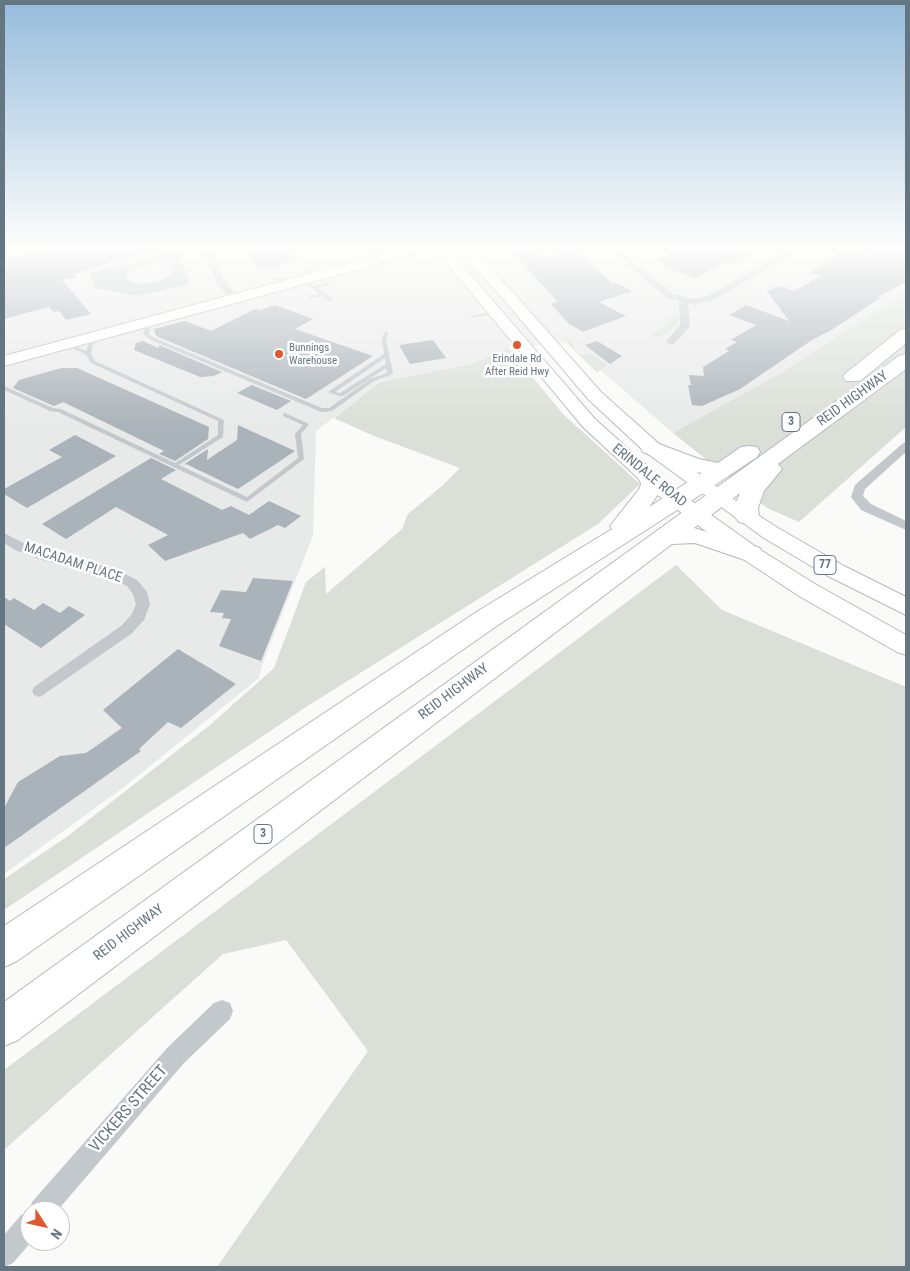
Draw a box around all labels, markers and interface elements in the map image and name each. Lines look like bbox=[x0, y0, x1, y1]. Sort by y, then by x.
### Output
marker: Erindale Rd After Reid Hwy bbox=[511, 339, 523, 351]
place label: Bunnings Warehouse bbox=[289, 341, 337, 367]
marker: Bunnings Warehouse bbox=[273, 348, 285, 360]
place label: Erindale Rd After Reid Hwy bbox=[485, 352, 549, 378]
street label: REID HIGHWAY bbox=[814, 368, 892, 430]
road number: 3 bbox=[782, 412, 800, 432]
street label: ERINDALE ROAD bbox=[608, 441, 690, 511]
street label: MACADAM PLACE bbox=[22, 539, 124, 587]
road number: 77 bbox=[814, 556, 836, 574]
street label: REID HIGHWAY bbox=[416, 660, 492, 724]
road number: 3 bbox=[254, 824, 272, 844]
street label: REID HIGHWAY bbox=[91, 901, 167, 965]
street label: VICKERS STREET bbox=[86, 1062, 172, 1156]
north arrow bbox=[20, 1201, 70, 1251]
text: N bbox=[47, 1226, 65, 1242]

